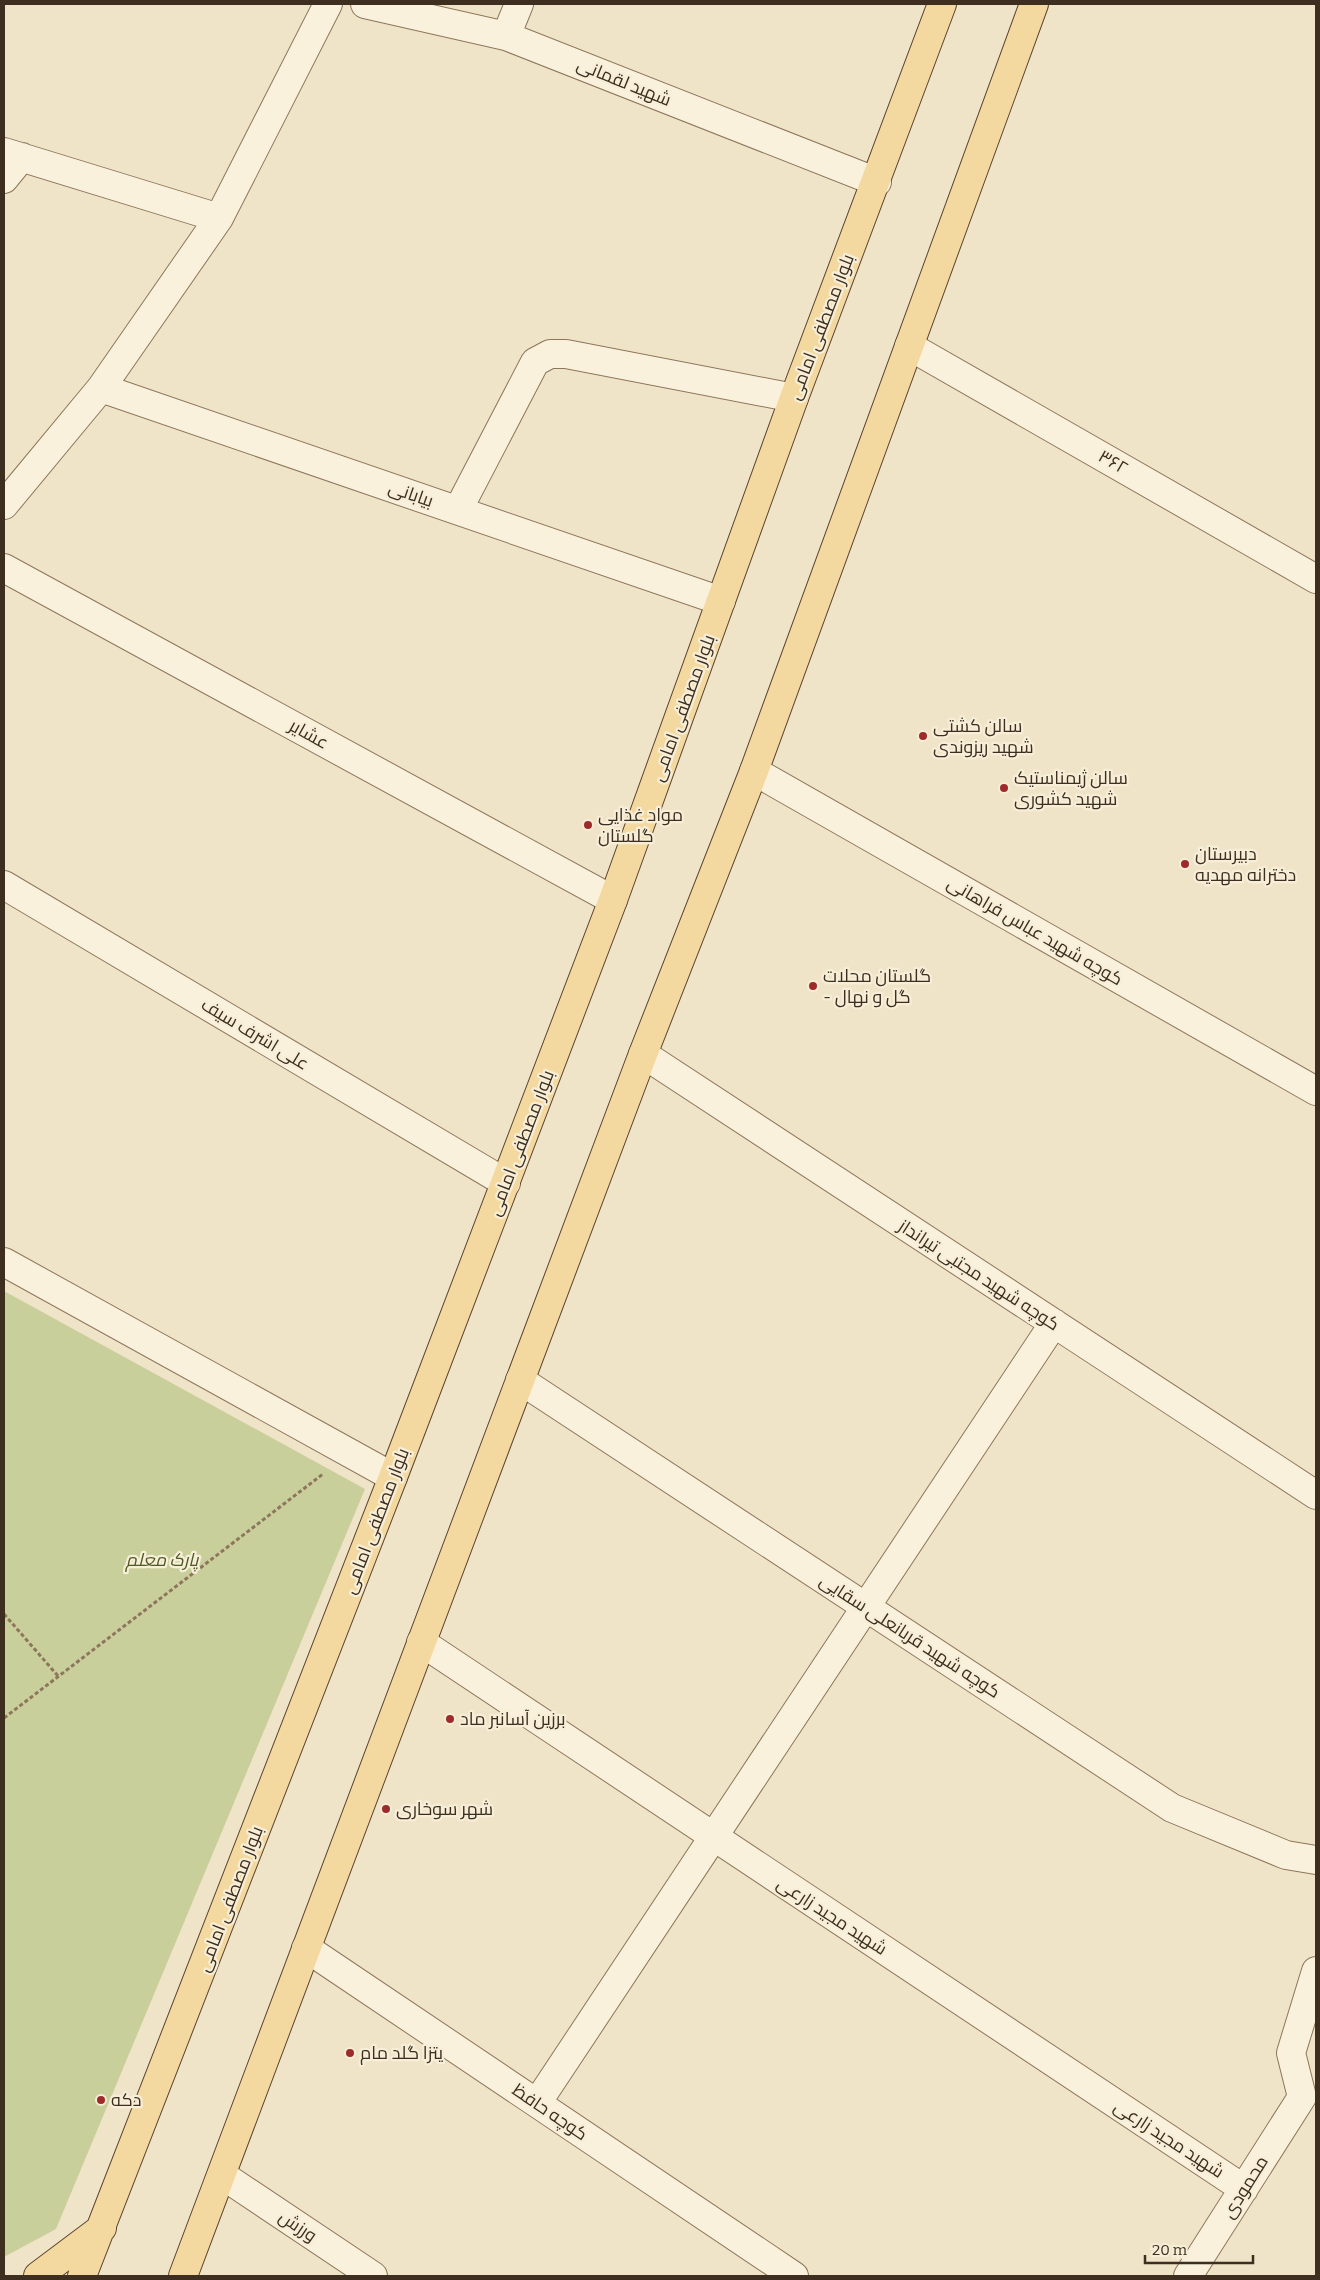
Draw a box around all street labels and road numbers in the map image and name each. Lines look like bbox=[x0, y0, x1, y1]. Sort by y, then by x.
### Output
street label: شهید لقمانی bbox=[574, 53, 674, 111]
street label: بلوار مصطفی امامی bbox=[783, 251, 859, 403]
street label: ۳۶۲ bbox=[1094, 445, 1132, 479]
street label: بیابانی bbox=[386, 476, 436, 512]
street label: بلوار مصطفی امامی bbox=[646, 632, 720, 784]
street label: عشایر bbox=[285, 714, 333, 754]
street label: کوچه شهید عباس فراهانی bbox=[943, 872, 1127, 991]
street label: علی اشرف سیف bbox=[197, 993, 313, 1075]
street label: بلوار مصطفی امامی bbox=[483, 1067, 559, 1219]
street label: کوچه شهید مجتبی تیرانداز bbox=[893, 1214, 1064, 1336]
street label: بلوار مصطفی امامی bbox=[338, 1445, 414, 1597]
street label: کوچه شهید قربانعلی سقایی bbox=[815, 1569, 1005, 1704]
street label: بلوار مصطفی امامی bbox=[192, 1823, 268, 1975]
street label: شهید مجید زارعی bbox=[773, 1872, 891, 1960]
street label: کوچه حافظ bbox=[508, 2079, 592, 2146]
street label: شهید مجید زارعی bbox=[1110, 2095, 1228, 2183]
street label: محمودی bbox=[1217, 2152, 1273, 2222]
street label: ورزش bbox=[275, 2205, 321, 2247]

